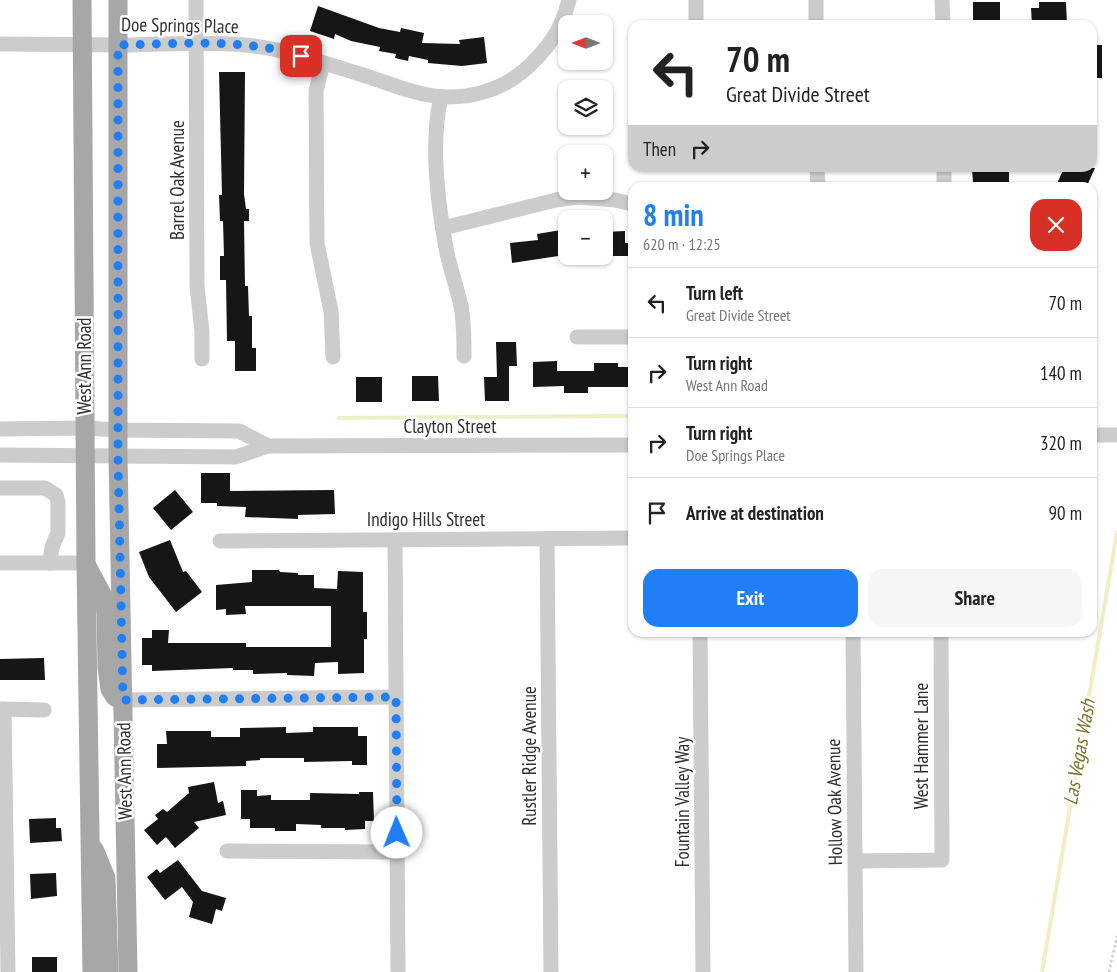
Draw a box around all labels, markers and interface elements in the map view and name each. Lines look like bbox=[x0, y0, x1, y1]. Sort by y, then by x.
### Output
street label: Doe Springs Place bbox=[121, 12, 239, 38]
north arrow bbox=[558, 15, 612, 70]
map controls bbox=[558, 15, 613, 265]
pin bbox=[280, 35, 322, 77]
text: 70 m bbox=[726, 36, 790, 82]
icon: left bbox=[643, 40, 708, 105]
icon: arrive bbox=[287, 42, 315, 70]
button: layers bbox=[558, 80, 613, 135]
text: Great Divide Street bbox=[726, 80, 870, 108]
street label: Barrel Oak Avenue bbox=[165, 120, 189, 240]
icon: right bbox=[686, 135, 714, 163]
text: Then bbox=[643, 137, 676, 161]
button: + bbox=[558, 145, 613, 200]
text: 8 min bbox=[643, 195, 704, 234]
button: close bbox=[1030, 199, 1082, 251]
button: − bbox=[558, 210, 613, 265]
text: 620 m · 12:25 bbox=[643, 234, 721, 254]
text: Turn left bbox=[686, 281, 743, 305]
icon: left bbox=[643, 289, 671, 317]
text: 70 m bbox=[1049, 291, 1082, 315]
text: Great Divide Street bbox=[686, 305, 791, 325]
street label: West Ann Road bbox=[72, 317, 96, 415]
text: Turn right bbox=[686, 351, 752, 375]
icon: right bbox=[643, 359, 671, 387]
text: 140 m bbox=[1040, 361, 1082, 385]
text: West Ann Road bbox=[686, 375, 768, 395]
street label: Clayton Street bbox=[404, 414, 497, 438]
text: Turn right bbox=[686, 421, 752, 445]
icon: right bbox=[643, 429, 671, 457]
text: 320 m bbox=[1040, 431, 1082, 455]
text: Doe Springs Place bbox=[686, 445, 785, 465]
icon: arrive bbox=[643, 499, 671, 527]
text: Arrive at destination bbox=[686, 501, 824, 525]
text: 90 m bbox=[1049, 501, 1082, 525]
street label: Indigo Hills Street bbox=[367, 507, 486, 531]
button: Exit bbox=[643, 569, 858, 627]
button: Share bbox=[868, 569, 1082, 627]
street label: West Hammer Lane bbox=[909, 683, 933, 809]
street label: Rustler Ridge Avenue bbox=[517, 686, 541, 826]
water label: Las Vegas Wash bbox=[1057, 696, 1101, 807]
street label: West Ann Road bbox=[111, 722, 137, 820]
street label: Fountain Valley Way bbox=[670, 736, 694, 867]
street label: Hollow Oak Avenue bbox=[821, 738, 847, 866]
position arrow bbox=[370, 806, 422, 858]

